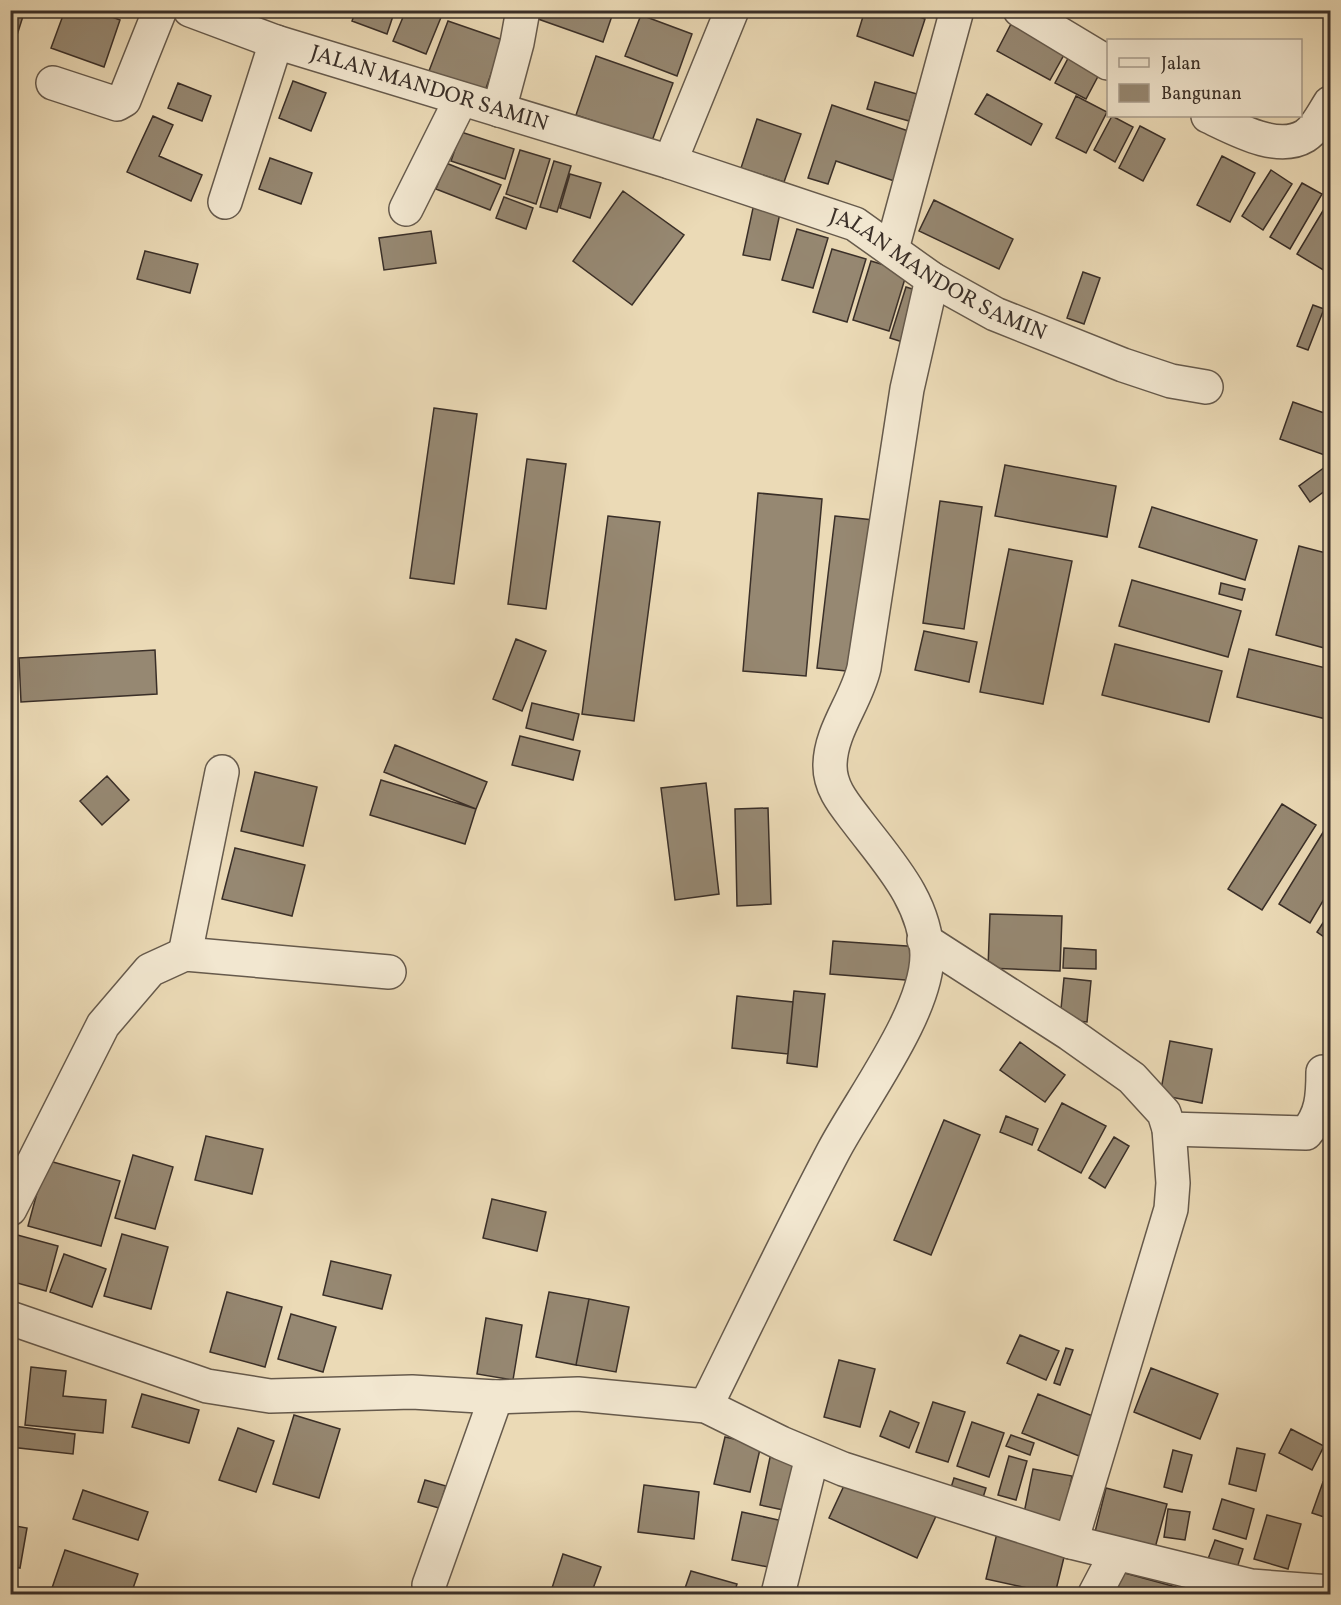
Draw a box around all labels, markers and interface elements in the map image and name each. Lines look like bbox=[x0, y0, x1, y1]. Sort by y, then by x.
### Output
street label: JALAN MANDOR SAMIN bbox=[306, 38, 552, 140]
legend bbox=[1107, 39, 1302, 117]
text: Jalan bbox=[1161, 52, 1201, 77]
text: Bangunan bbox=[1161, 82, 1242, 107]
street label: JALAN MANDOR SAMIN bbox=[825, 201, 1051, 349]

